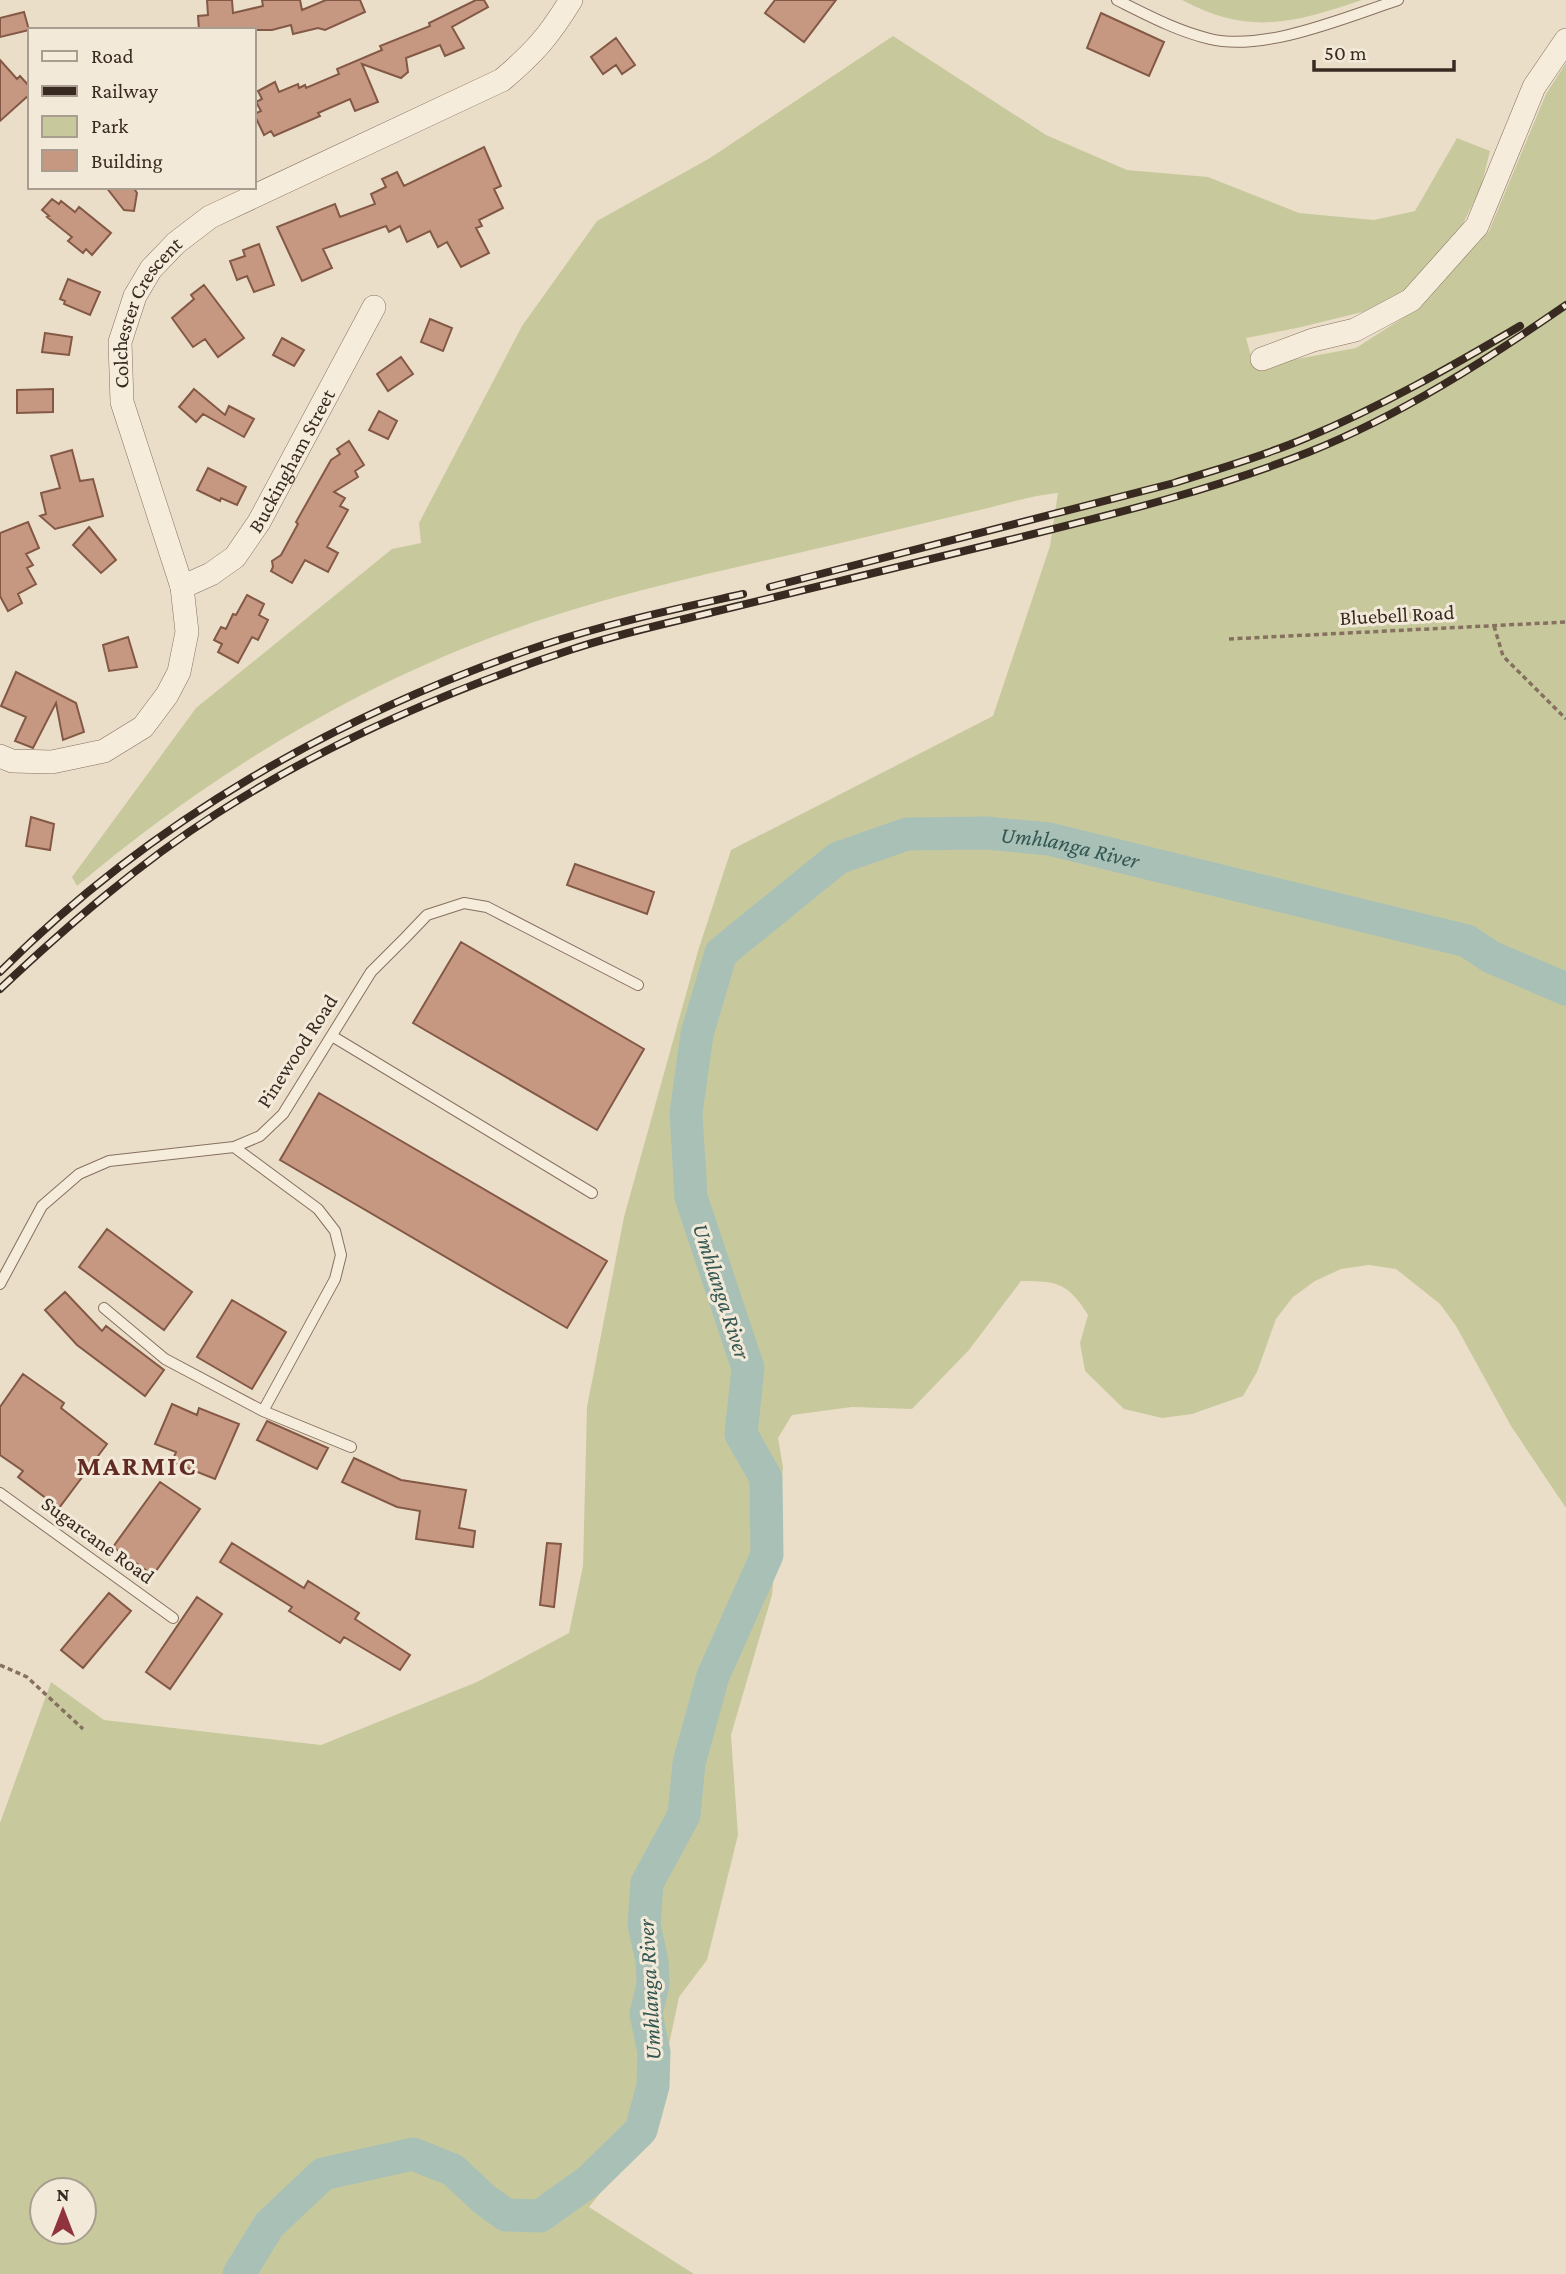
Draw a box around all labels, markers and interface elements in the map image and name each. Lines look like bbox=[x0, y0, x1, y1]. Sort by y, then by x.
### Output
legend bbox=[28, 28, 256, 189]
scale bar bbox=[1314, 28, 1454, 72]
text: 50 m bbox=[1324, 41, 1367, 65]
text: Road bbox=[91, 44, 134, 68]
text: Railway bbox=[91, 79, 158, 103]
text: Park bbox=[91, 114, 128, 138]
text: Building bbox=[91, 149, 163, 173]
street label: Colchester Crescent bbox=[108, 231, 187, 389]
street label: Buckingham Street bbox=[243, 384, 340, 537]
street label: Bluebell Road bbox=[1339, 600, 1455, 630]
water label: Umhlanga River bbox=[999, 821, 1143, 874]
street label: Pinewood Road bbox=[251, 990, 343, 1112]
water label: Umhlanga River bbox=[688, 1220, 756, 1363]
district label: MARMIC bbox=[77, 1450, 197, 1481]
street label: Sugarcane Road bbox=[37, 1491, 159, 1589]
water label: Umhlanga River bbox=[632, 1918, 666, 2061]
north arrow bbox=[28, 2176, 98, 2246]
text: N bbox=[57, 2184, 70, 2205]

